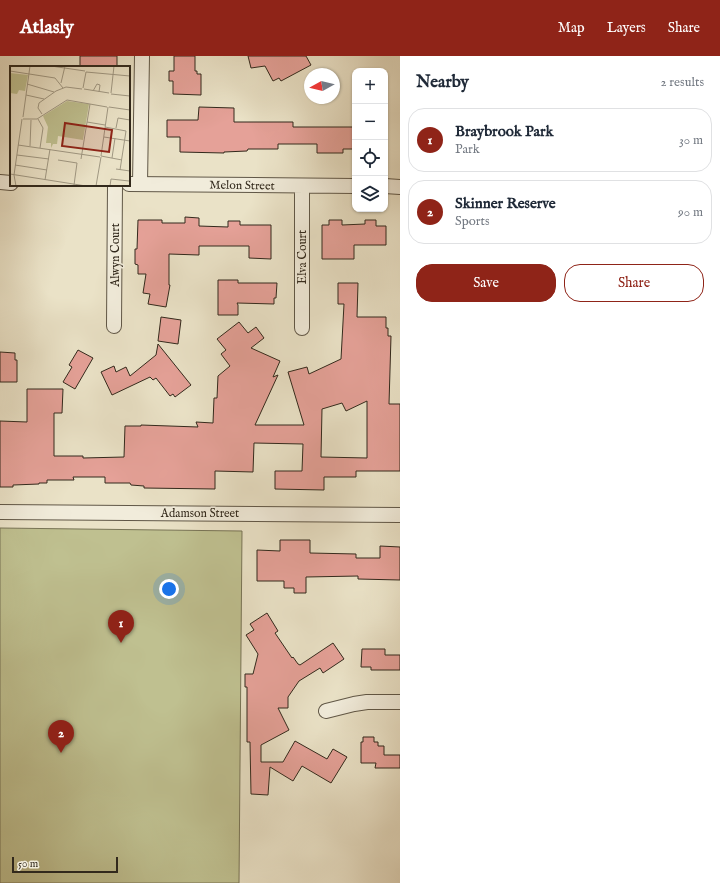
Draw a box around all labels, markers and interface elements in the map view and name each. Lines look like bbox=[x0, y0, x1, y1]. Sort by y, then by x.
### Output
text: Atlasly bbox=[20, 16, 74, 40]
text: Map bbox=[558, 19, 585, 37]
text: Layers bbox=[607, 19, 646, 37]
text: Share bbox=[668, 19, 700, 37]
inset map bbox=[10, 66, 130, 186]
north arrow bbox=[304, 68, 340, 104]
map controls bbox=[352, 68, 388, 212]
button: + bbox=[352, 68, 388, 104]
text: Nearby bbox=[416, 72, 469, 93]
text: 2 results bbox=[660, 74, 704, 91]
button: − bbox=[352, 104, 388, 140]
text: Braybrook Park bbox=[455, 122, 554, 141]
text: 1 bbox=[428, 132, 432, 149]
text: 30 m bbox=[679, 132, 703, 149]
button: locate bbox=[352, 140, 388, 176]
text: Park bbox=[455, 141, 480, 158]
button: layers bbox=[352, 176, 388, 212]
street label: Melon Street bbox=[209, 177, 275, 194]
text: Skinner Reserve bbox=[455, 194, 556, 213]
text: 2 bbox=[427, 204, 433, 221]
text: 90 m bbox=[678, 204, 703, 221]
text: Sports bbox=[455, 213, 490, 230]
street label: Alwyn Court bbox=[108, 223, 123, 288]
street label: Elva Court bbox=[295, 230, 310, 284]
button: Save bbox=[416, 264, 556, 302]
button: Share bbox=[564, 264, 704, 302]
street label: Adamson Street bbox=[160, 506, 239, 521]
your location bbox=[159, 579, 179, 599]
pin: 1 bbox=[108, 610, 134, 643]
pin: 2 bbox=[48, 720, 74, 753]
scale bar bbox=[12, 855, 118, 874]
text: 50 m bbox=[18, 857, 38, 871]

